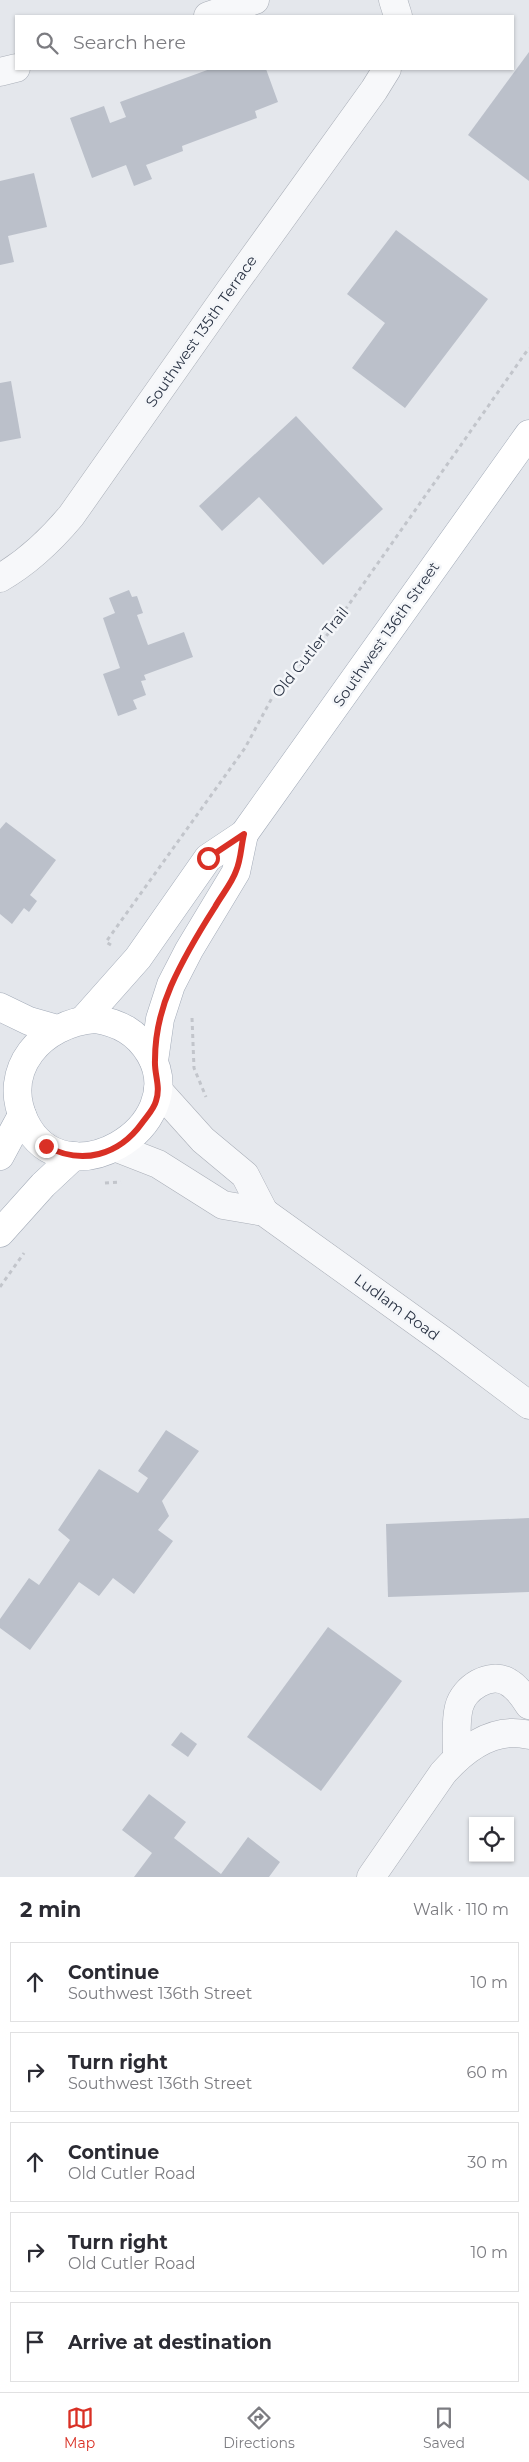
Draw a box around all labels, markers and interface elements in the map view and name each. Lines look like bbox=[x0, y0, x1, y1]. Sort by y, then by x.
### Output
search box bbox=[15, 15, 514, 70]
icon: search bbox=[33, 29, 61, 57]
text: Search here bbox=[73, 31, 186, 54]
street label: Southwest 135th Terrace bbox=[141, 251, 261, 411]
street label: Southwest 136th Street bbox=[329, 558, 443, 710]
street label: Old Cutler Trail bbox=[268, 603, 352, 701]
route start bbox=[197, 847, 220, 870]
route end bbox=[35, 1135, 58, 1158]
street label: Ludlam Road bbox=[351, 1270, 443, 1344]
map controls bbox=[469, 1817, 514, 1862]
button: locate bbox=[469, 1817, 514, 1862]
text: 2 min bbox=[20, 1897, 81, 1922]
text: Walk · 110 m bbox=[413, 1900, 509, 1919]
text: Continue bbox=[68, 1961, 159, 1984]
icon: ahead bbox=[21, 1968, 49, 1996]
text: 10 m bbox=[470, 1973, 508, 1992]
text: Southwest 136th Street bbox=[68, 1984, 252, 2003]
text: Turn right bbox=[68, 2051, 168, 2074]
icon: right bbox=[21, 2058, 49, 2086]
text: 60 m bbox=[466, 2063, 508, 2082]
text: Southwest 136th Street bbox=[68, 2074, 252, 2093]
text: Continue bbox=[68, 2141, 159, 2164]
icon: ahead bbox=[21, 2148, 49, 2176]
text: 30 m bbox=[467, 2153, 508, 2172]
text: Old Cutler Road bbox=[68, 2164, 196, 2183]
text: Turn right bbox=[68, 2231, 168, 2254]
icon: right bbox=[21, 2238, 49, 2266]
text: 10 m bbox=[470, 2243, 508, 2262]
text: Old Cutler Road bbox=[68, 2254, 196, 2273]
icon: arrive bbox=[21, 2328, 49, 2356]
text: Arrive at destination bbox=[68, 2331, 272, 2354]
tab: Map bbox=[64, 2404, 95, 2452]
tab: Directions bbox=[223, 2404, 295, 2452]
tab: Saved bbox=[423, 2404, 465, 2452]

